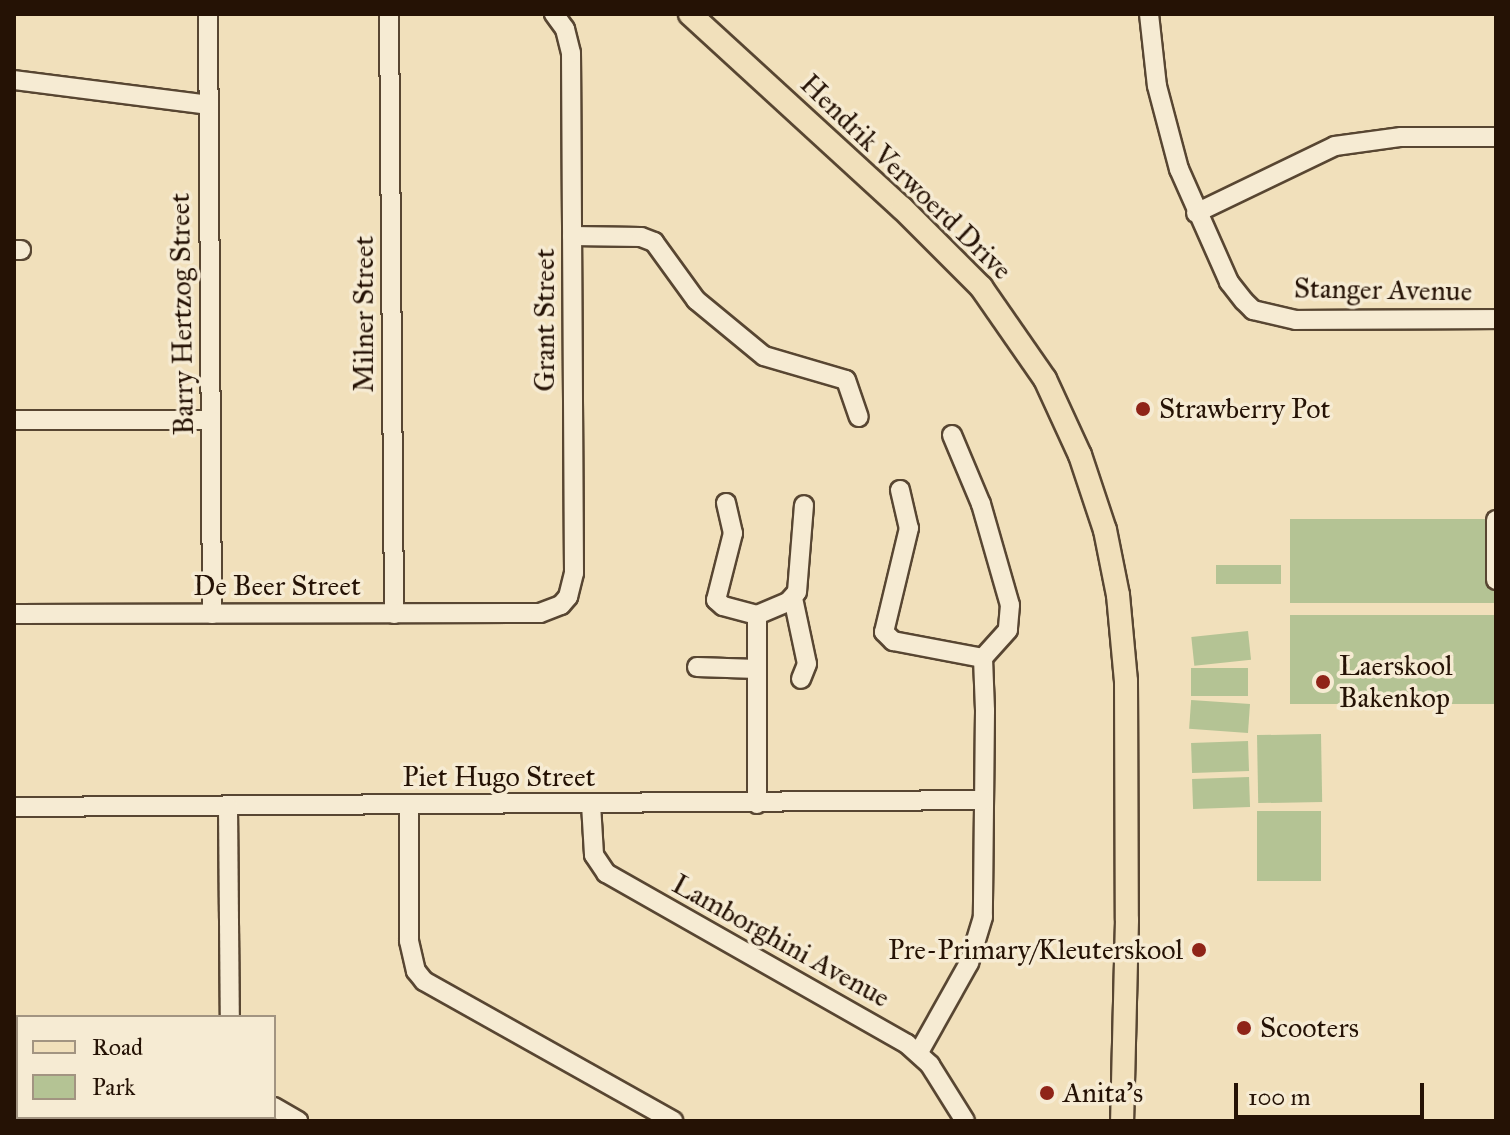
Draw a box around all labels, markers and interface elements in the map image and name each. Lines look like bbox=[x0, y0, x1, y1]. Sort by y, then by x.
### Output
street label: Hendrik Verwoerd Drive bbox=[793, 67, 1019, 287]
street label: Barry Hertzog Street bbox=[163, 193, 201, 435]
street label: Milner Street bbox=[347, 235, 381, 393]
street label: Grant Street bbox=[528, 248, 562, 392]
street label: Stanger Avenue bbox=[1294, 272, 1472, 308]
place label: Strawberry Pot bbox=[1159, 392, 1331, 426]
marker: Strawberry Pot bbox=[1134, 400, 1152, 418]
street label: De Beer Street bbox=[193, 569, 361, 603]
place label: Laerskool Bakenkop bbox=[1339, 649, 1453, 715]
marker: Laerskool Bakenkop bbox=[1314, 673, 1332, 691]
street label: Piet Hugo Street bbox=[402, 760, 596, 794]
street label: Lamborghini Avenue bbox=[666, 867, 896, 1015]
place label: Pre-Primary/Kleuterskool bbox=[888, 933, 1183, 967]
marker: Pre-Primary/Kleuterskool bbox=[1190, 941, 1208, 959]
place label: Scooters bbox=[1260, 1011, 1359, 1045]
legend bbox=[16, 1015, 276, 1119]
marker: Scooters bbox=[1235, 1019, 1253, 1037]
text: Road bbox=[92, 1032, 143, 1062]
scale bar bbox=[1238, 1067, 1428, 1117]
text: Park bbox=[92, 1072, 135, 1102]
place label: Anita's bbox=[1063, 1076, 1143, 1110]
text: 100 m bbox=[1248, 1082, 1311, 1112]
marker: Anita's bbox=[1038, 1084, 1056, 1102]

